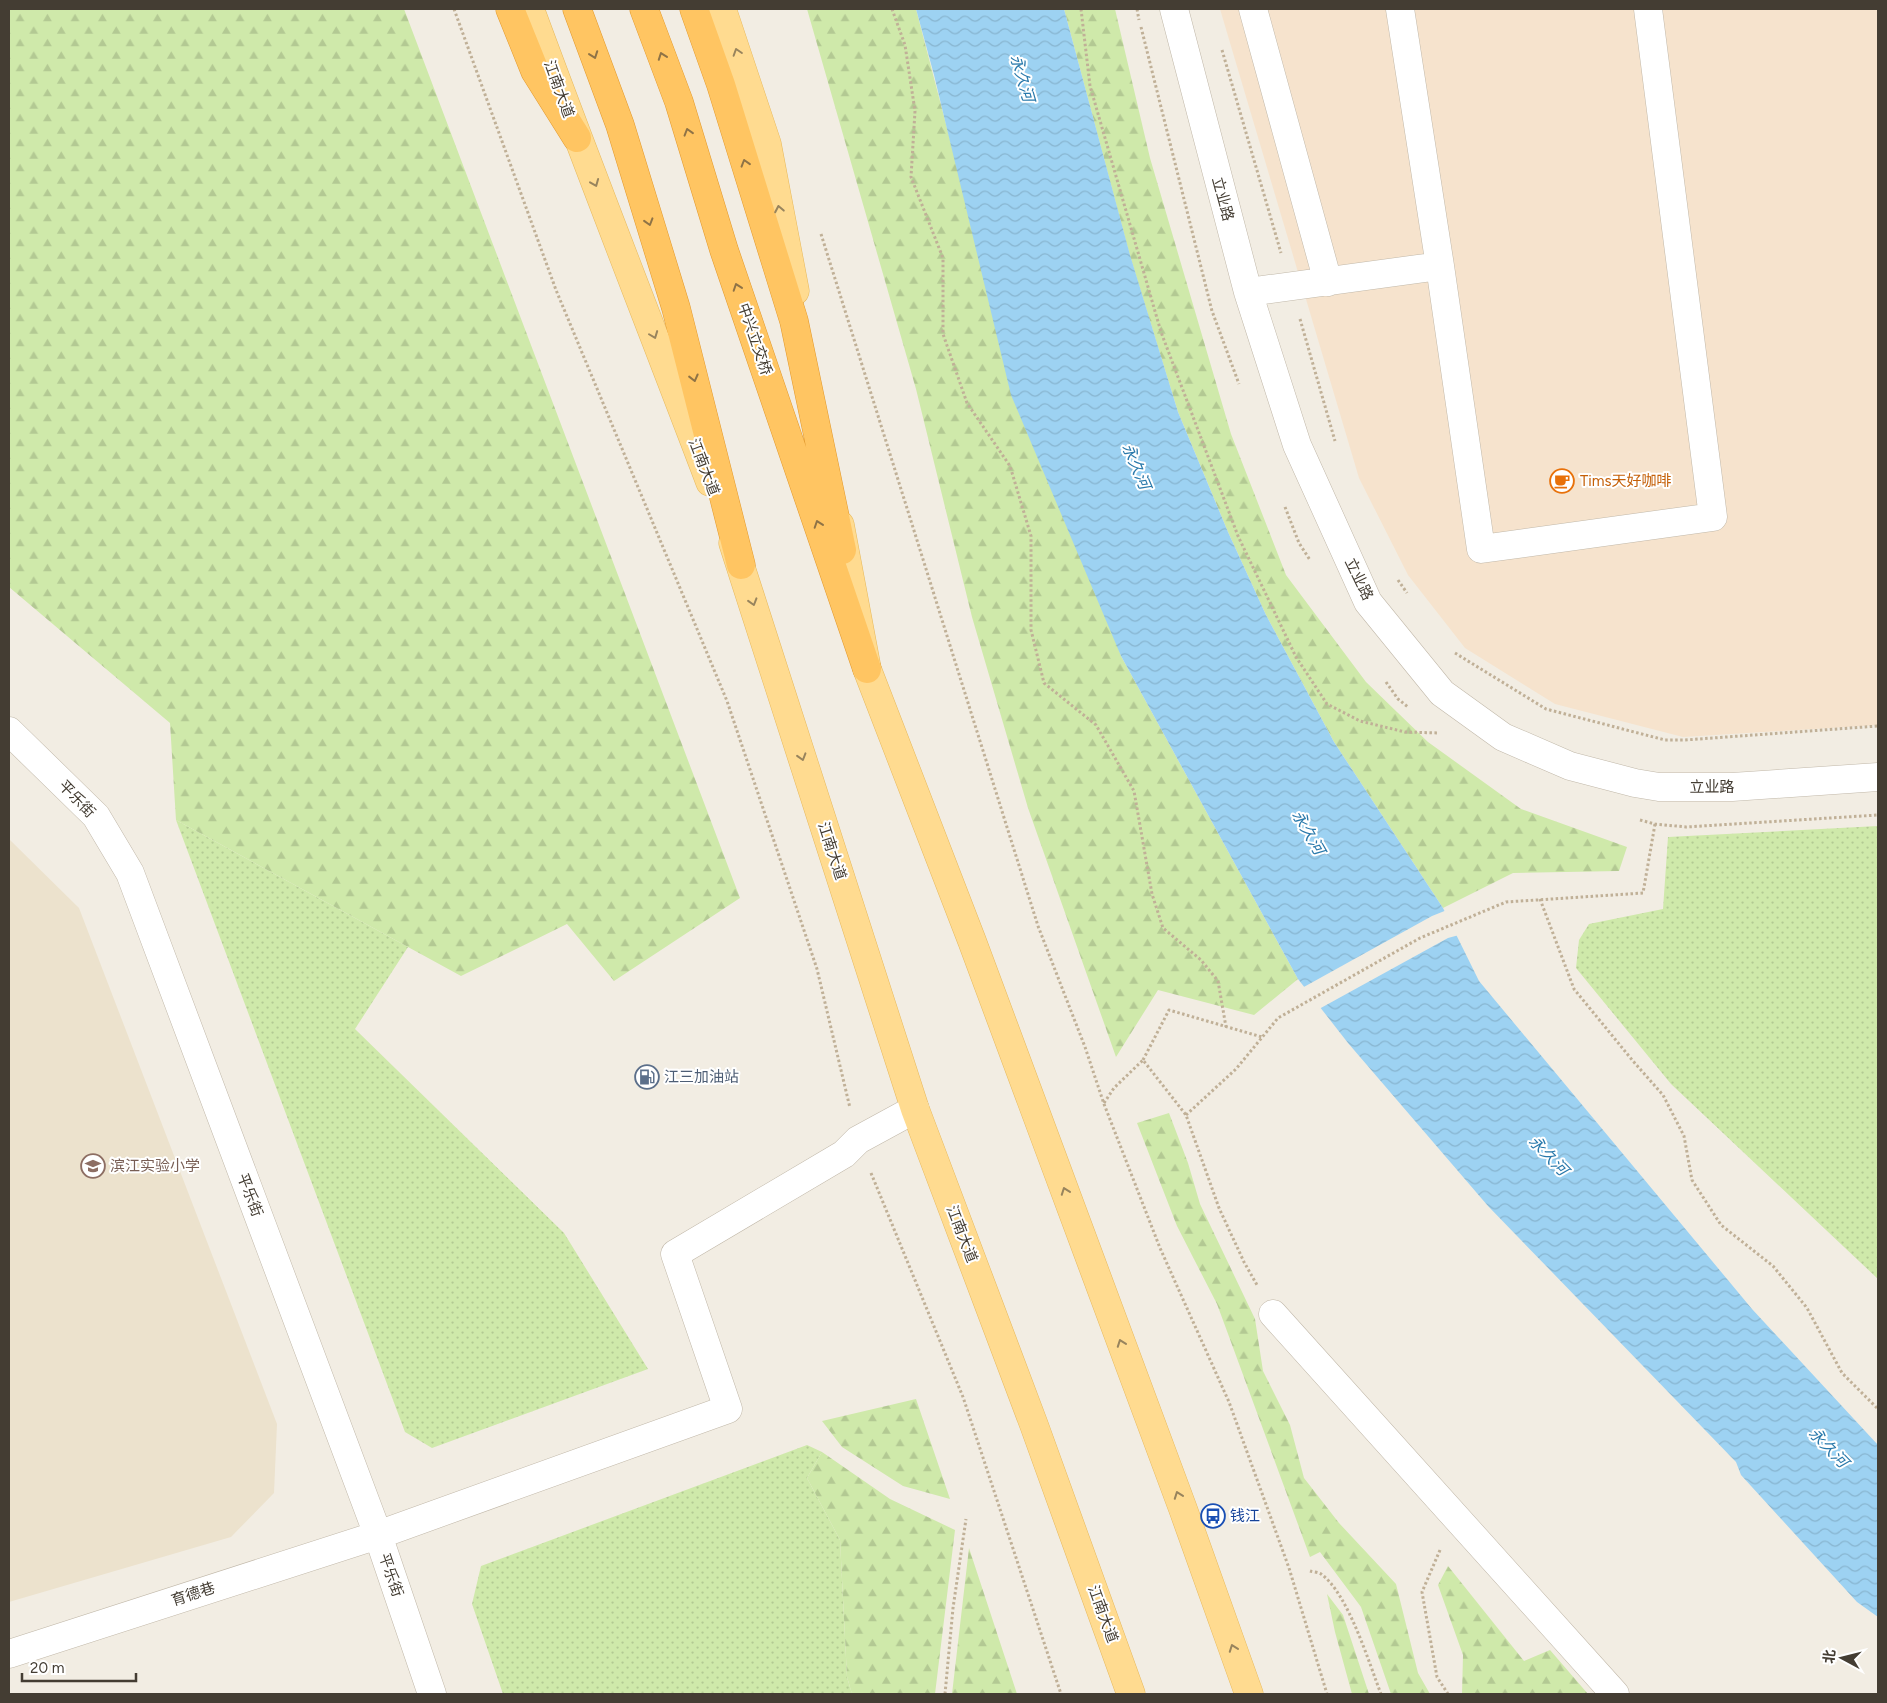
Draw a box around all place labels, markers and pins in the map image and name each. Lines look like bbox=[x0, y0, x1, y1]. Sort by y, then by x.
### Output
cafe icon: Tims天好咖啡 bbox=[1549, 468, 1575, 494]
place label: Tims天好咖啡 bbox=[1580, 472, 1672, 490]
fuel station icon: 江三加油站 bbox=[634, 1064, 660, 1090]
place label: 江三加油站 bbox=[664, 1068, 739, 1086]
school or university icon: 滨江实验小学 bbox=[80, 1153, 106, 1179]
place label: 滨江实验小学 bbox=[110, 1157, 200, 1175]
bus stop icon: 钱江 bbox=[1200, 1503, 1226, 1529]
place label: 钱江 bbox=[1230, 1507, 1260, 1525]

